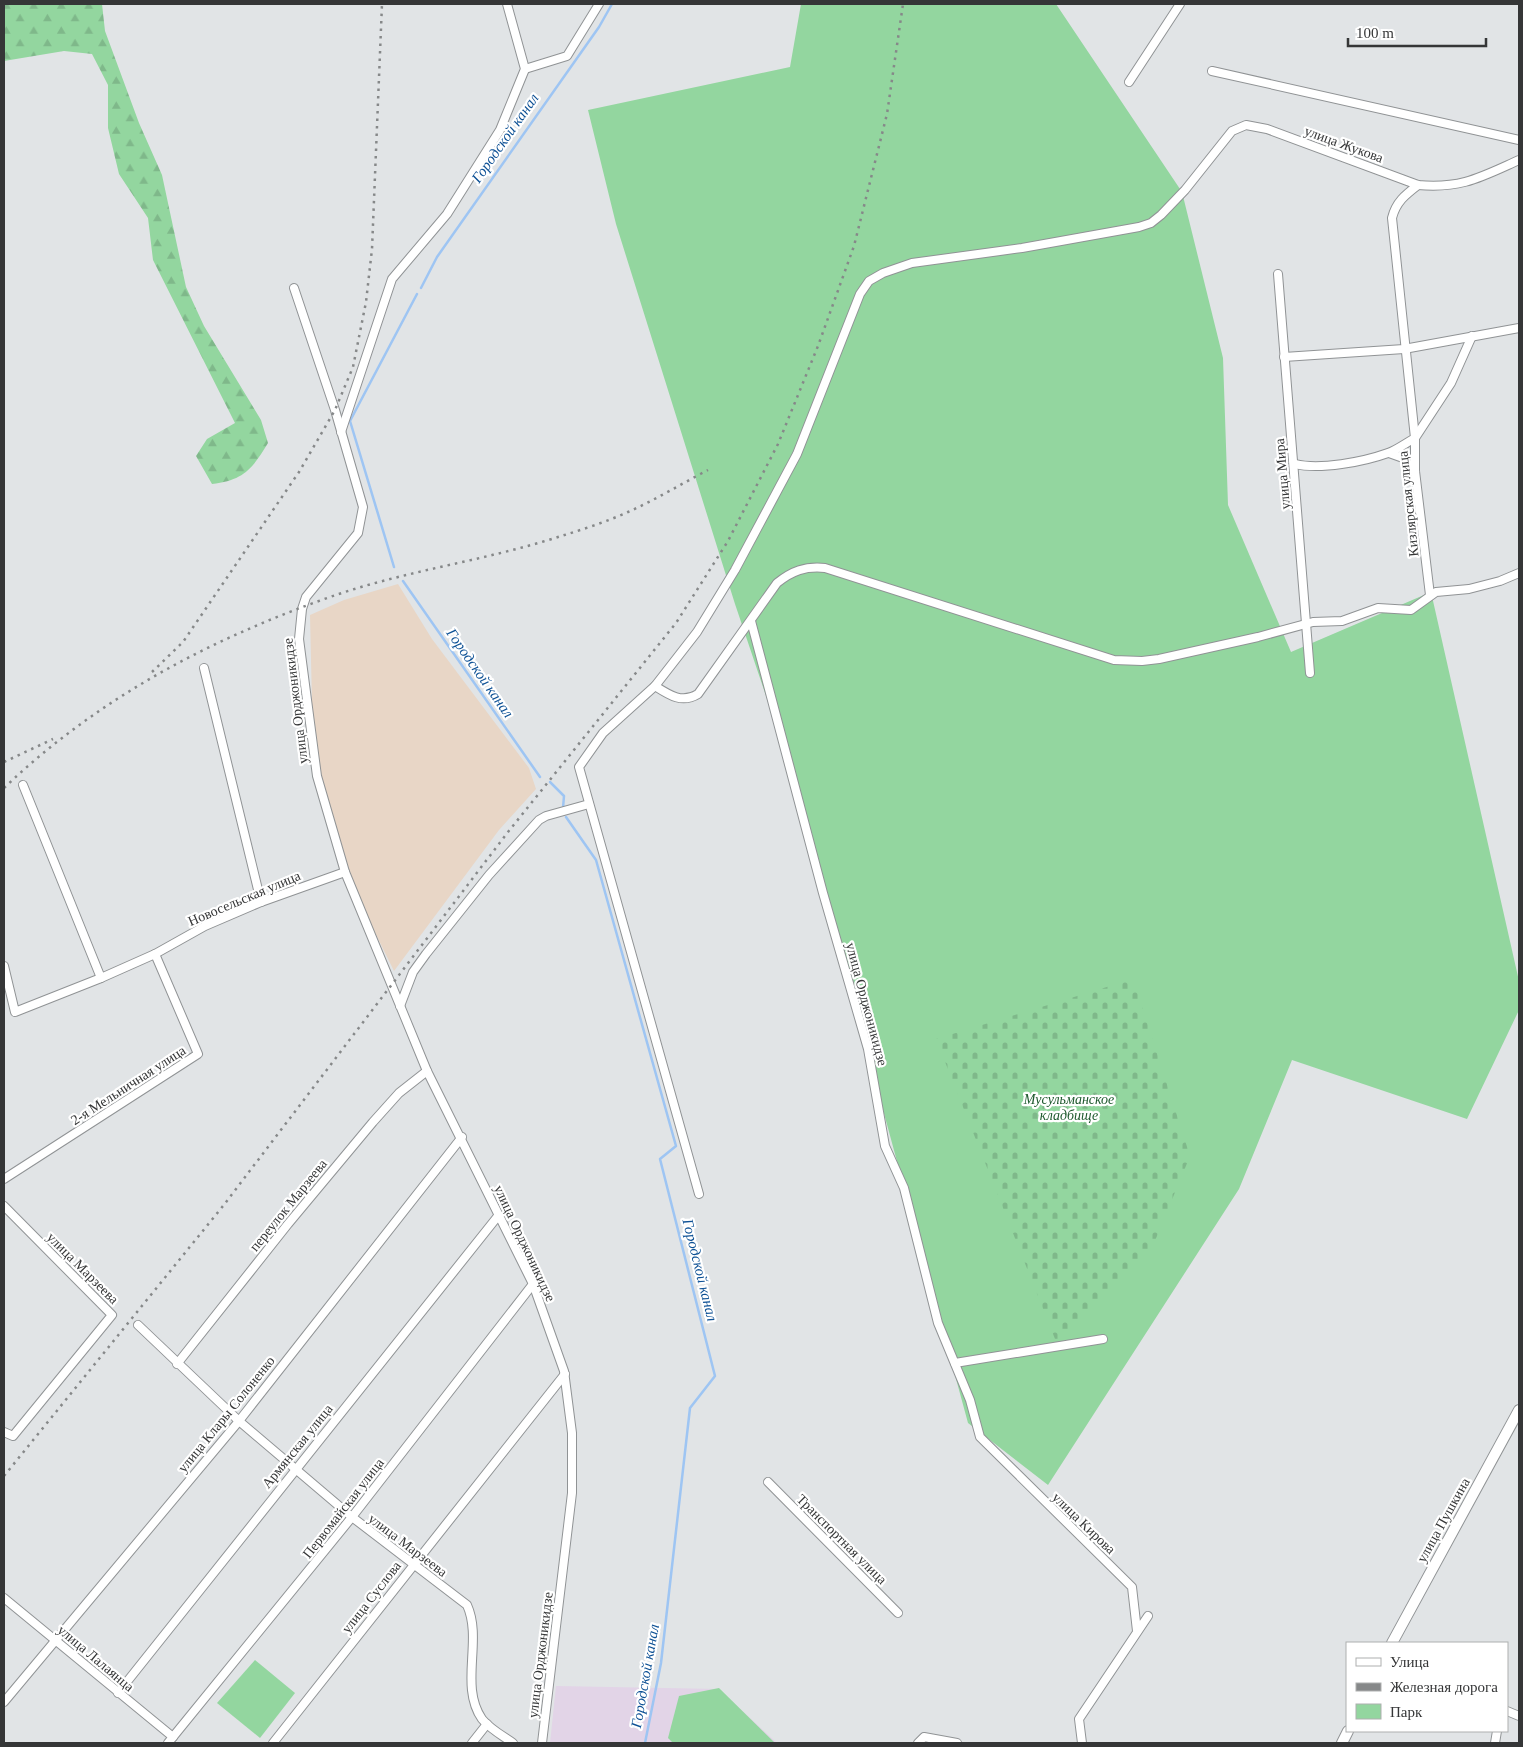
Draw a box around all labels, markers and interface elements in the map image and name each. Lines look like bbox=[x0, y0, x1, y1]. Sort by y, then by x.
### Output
scale bar bbox=[1348, 15, 1486, 47]
text: 100 m bbox=[1356, 25, 1394, 41]
water label: Городской канал bbox=[468, 90, 542, 186]
street label: улица Жукова bbox=[1302, 123, 1386, 166]
street label: улица Мира bbox=[1272, 437, 1293, 510]
street label: Кизлярская улица bbox=[1395, 450, 1422, 558]
water label: Городской канал bbox=[443, 625, 517, 721]
street label: улица Орджоникидзе bbox=[280, 637, 311, 765]
street label: Новосельская улица bbox=[186, 868, 303, 929]
street label: улица Орджоникидзе bbox=[843, 941, 890, 1067]
street label: 2-я Мельничная улица bbox=[68, 1042, 189, 1128]
park label: Мусульманское кладбище bbox=[1023, 1092, 1114, 1123]
street label: переулок Марзеева bbox=[247, 1156, 330, 1254]
street label: улица Орджоникидзе bbox=[491, 1183, 558, 1304]
water label: Городской канал bbox=[679, 1216, 721, 1323]
street label: улица Марзеева bbox=[44, 1230, 122, 1308]
street label: улица Клары Солоненко bbox=[175, 1353, 278, 1475]
street label: Армянская улица bbox=[259, 1401, 336, 1491]
street label: Первомайская улица bbox=[300, 1455, 388, 1561]
street label: улица Пушкина bbox=[1414, 1475, 1473, 1565]
street label: улица Кирова bbox=[1049, 1490, 1119, 1558]
street label: Транспортная улица bbox=[794, 1491, 890, 1588]
street label: улица Марзеева bbox=[365, 1511, 451, 1580]
street label: улица Суслова bbox=[339, 1558, 405, 1636]
street label: улица Орджоникидзе bbox=[525, 1591, 556, 1719]
street label: улица Лалаянца bbox=[55, 1622, 137, 1695]
water label: Городской канал bbox=[628, 1622, 662, 1730]
legend bbox=[1346, 1642, 1508, 1732]
text: Улица bbox=[1390, 1654, 1429, 1670]
text: Железная дорога bbox=[1390, 1679, 1498, 1695]
text: Парк bbox=[1390, 1704, 1423, 1720]

